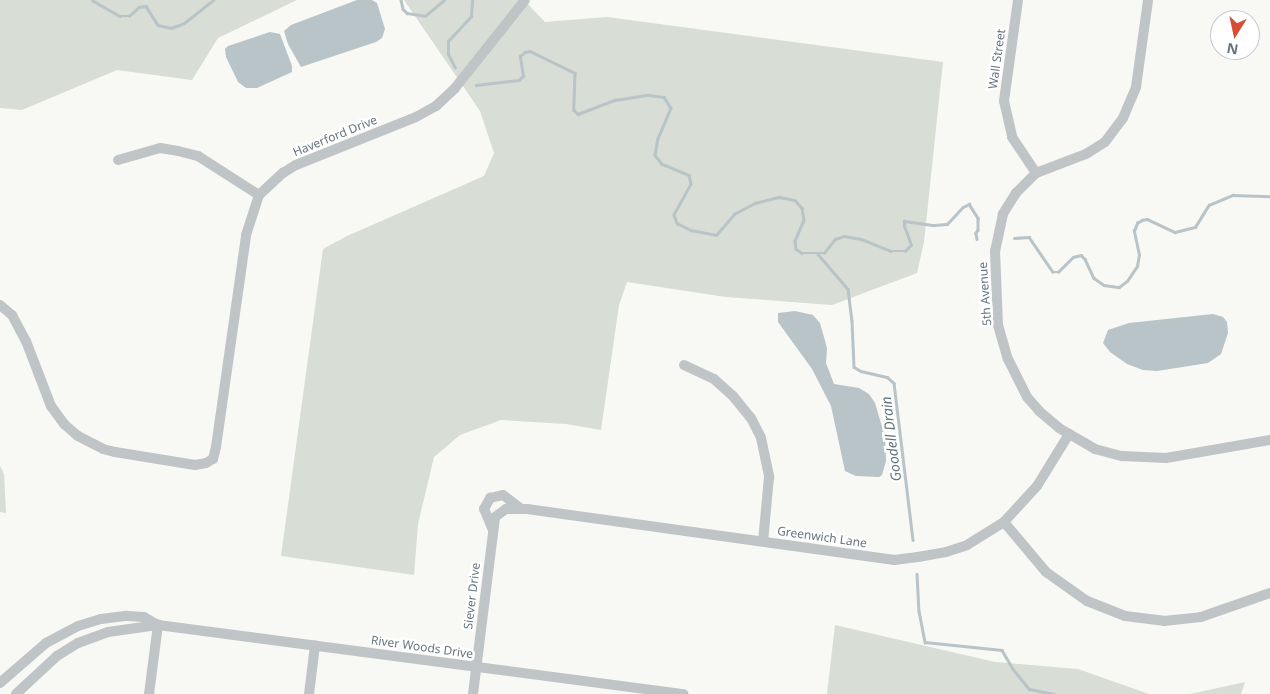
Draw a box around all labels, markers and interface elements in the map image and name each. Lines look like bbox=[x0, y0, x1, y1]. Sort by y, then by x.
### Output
north arrow bbox=[1210, 10, 1260, 60]
street label: Wall Street bbox=[986, 28, 1008, 90]
text: N bbox=[1225, 39, 1240, 60]
street label: Haverford Drive bbox=[291, 113, 379, 159]
street label: 5th Avenue bbox=[976, 262, 994, 326]
water label: Goodell Drain bbox=[877, 396, 905, 482]
street label: Greenwich Lane bbox=[776, 524, 868, 550]
street label: Siever Drive bbox=[461, 562, 483, 630]
street label: River Woods Drive bbox=[370, 633, 474, 661]

